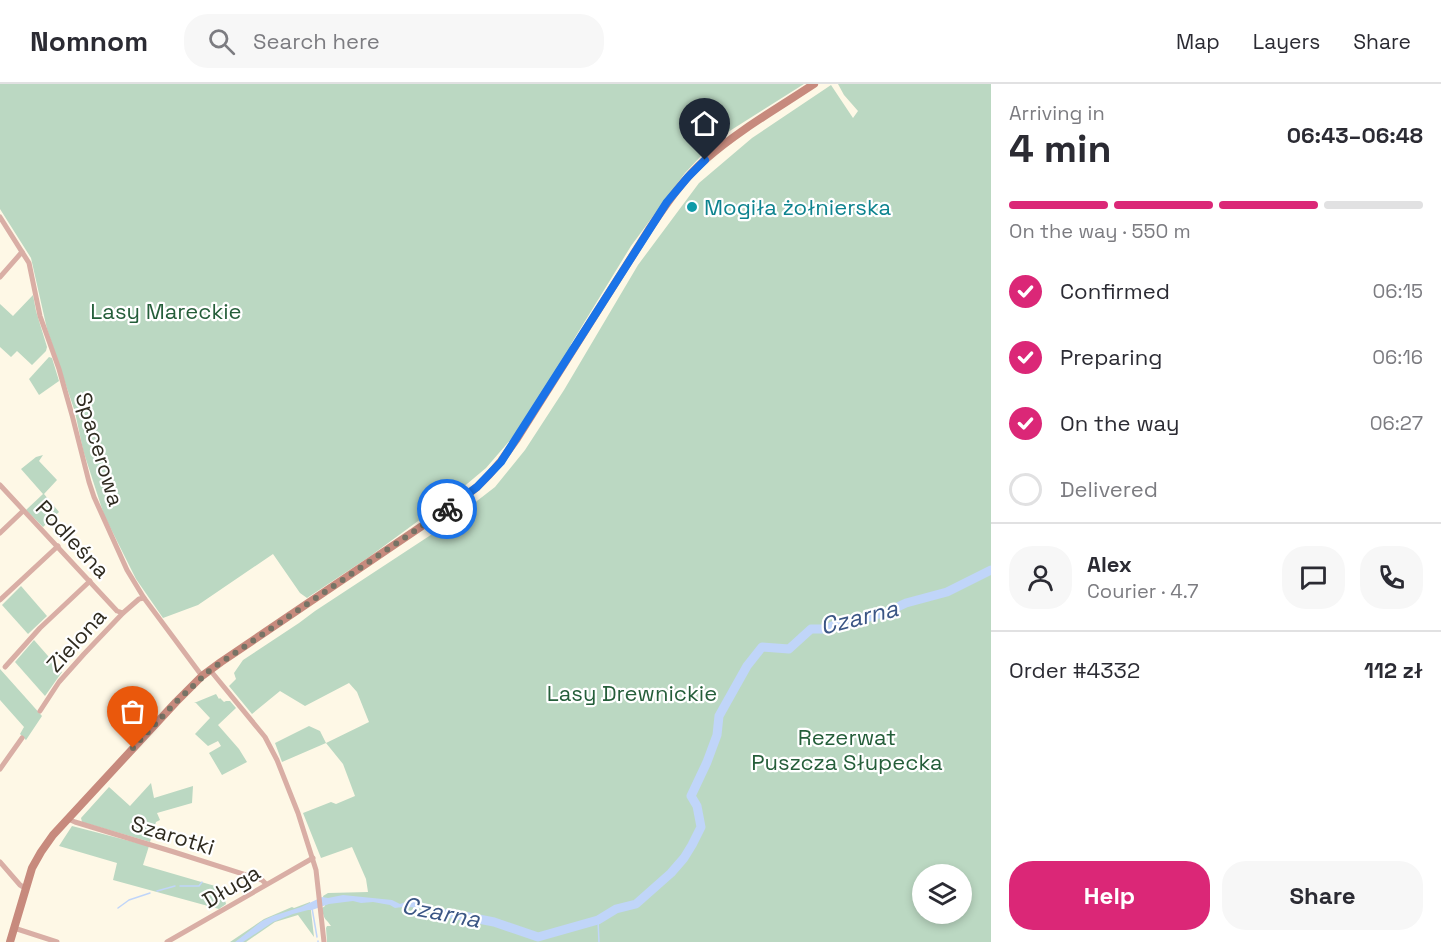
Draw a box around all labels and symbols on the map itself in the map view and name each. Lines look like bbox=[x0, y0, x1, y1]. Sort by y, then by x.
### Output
pin bbox=[679, 98, 730, 160]
place label: Mogiła żołnierska bbox=[704, 193, 891, 221]
marker: Mogiła żołnierska bbox=[685, 200, 699, 214]
park label: Lasy Mareckie bbox=[90, 297, 242, 325]
street label: Spacerowa bbox=[69, 389, 131, 510]
courier bbox=[417, 479, 477, 539]
street label: Podleśna bbox=[30, 494, 116, 584]
water label: Czarna bbox=[817, 592, 901, 642]
street label: Zielona bbox=[40, 602, 112, 678]
park label: Lasy Drewnickie bbox=[547, 679, 717, 707]
pin bbox=[107, 686, 158, 748]
park label: Rezerwat Puszcza Słupecka bbox=[751, 723, 943, 776]
street label: Szarotki bbox=[128, 809, 218, 861]
street label: Długa bbox=[197, 858, 265, 914]
water label: Czarna bbox=[399, 889, 483, 935]

